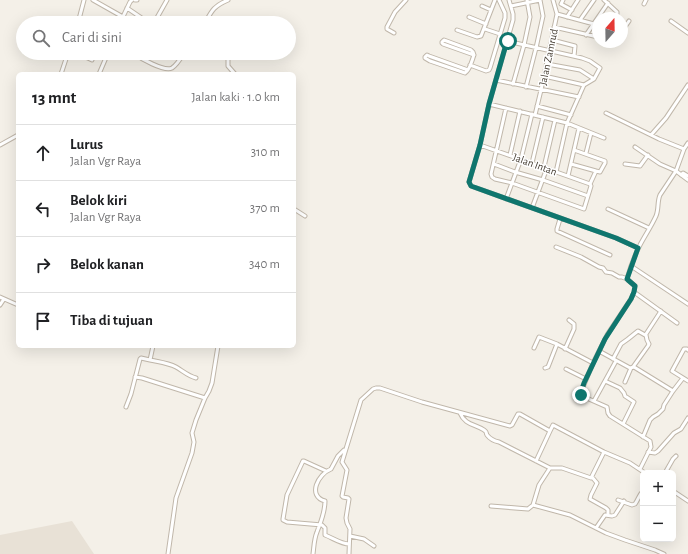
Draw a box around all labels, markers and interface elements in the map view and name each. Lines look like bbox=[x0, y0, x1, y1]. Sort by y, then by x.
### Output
north arrow bbox=[592, 12, 628, 48]
search box bbox=[16, 16, 296, 60]
icon: search bbox=[30, 27, 52, 49]
street label: Jalan Zamrud bbox=[537, 27, 560, 87]
text: Cari di sini bbox=[62, 30, 122, 45]
route start bbox=[499, 32, 517, 50]
text: 13 mnt bbox=[32, 89, 76, 106]
text: Jalan kaki · 1.0 km bbox=[191, 91, 280, 104]
text: Lurus bbox=[70, 137, 103, 152]
icon: ahead bbox=[32, 142, 54, 164]
text: 310 m bbox=[251, 146, 280, 159]
street label: Jalan Intan bbox=[511, 151, 558, 178]
text: Jalan Vgr Raya bbox=[70, 155, 141, 168]
text: Belok kiri bbox=[70, 193, 127, 208]
icon: left bbox=[32, 198, 54, 220]
text: 370 m bbox=[250, 202, 280, 215]
text: Jalan Vgr Raya bbox=[70, 211, 141, 224]
icon: right bbox=[32, 254, 54, 276]
text: Belok kanan bbox=[70, 257, 144, 272]
text: 340 m bbox=[249, 258, 280, 271]
icon: arrive bbox=[32, 310, 54, 332]
text: Tiba di tujuan bbox=[70, 313, 153, 328]
route end bbox=[572, 386, 590, 404]
map controls bbox=[640, 470, 676, 542]
button: + bbox=[640, 470, 676, 506]
button: − bbox=[640, 506, 676, 542]

